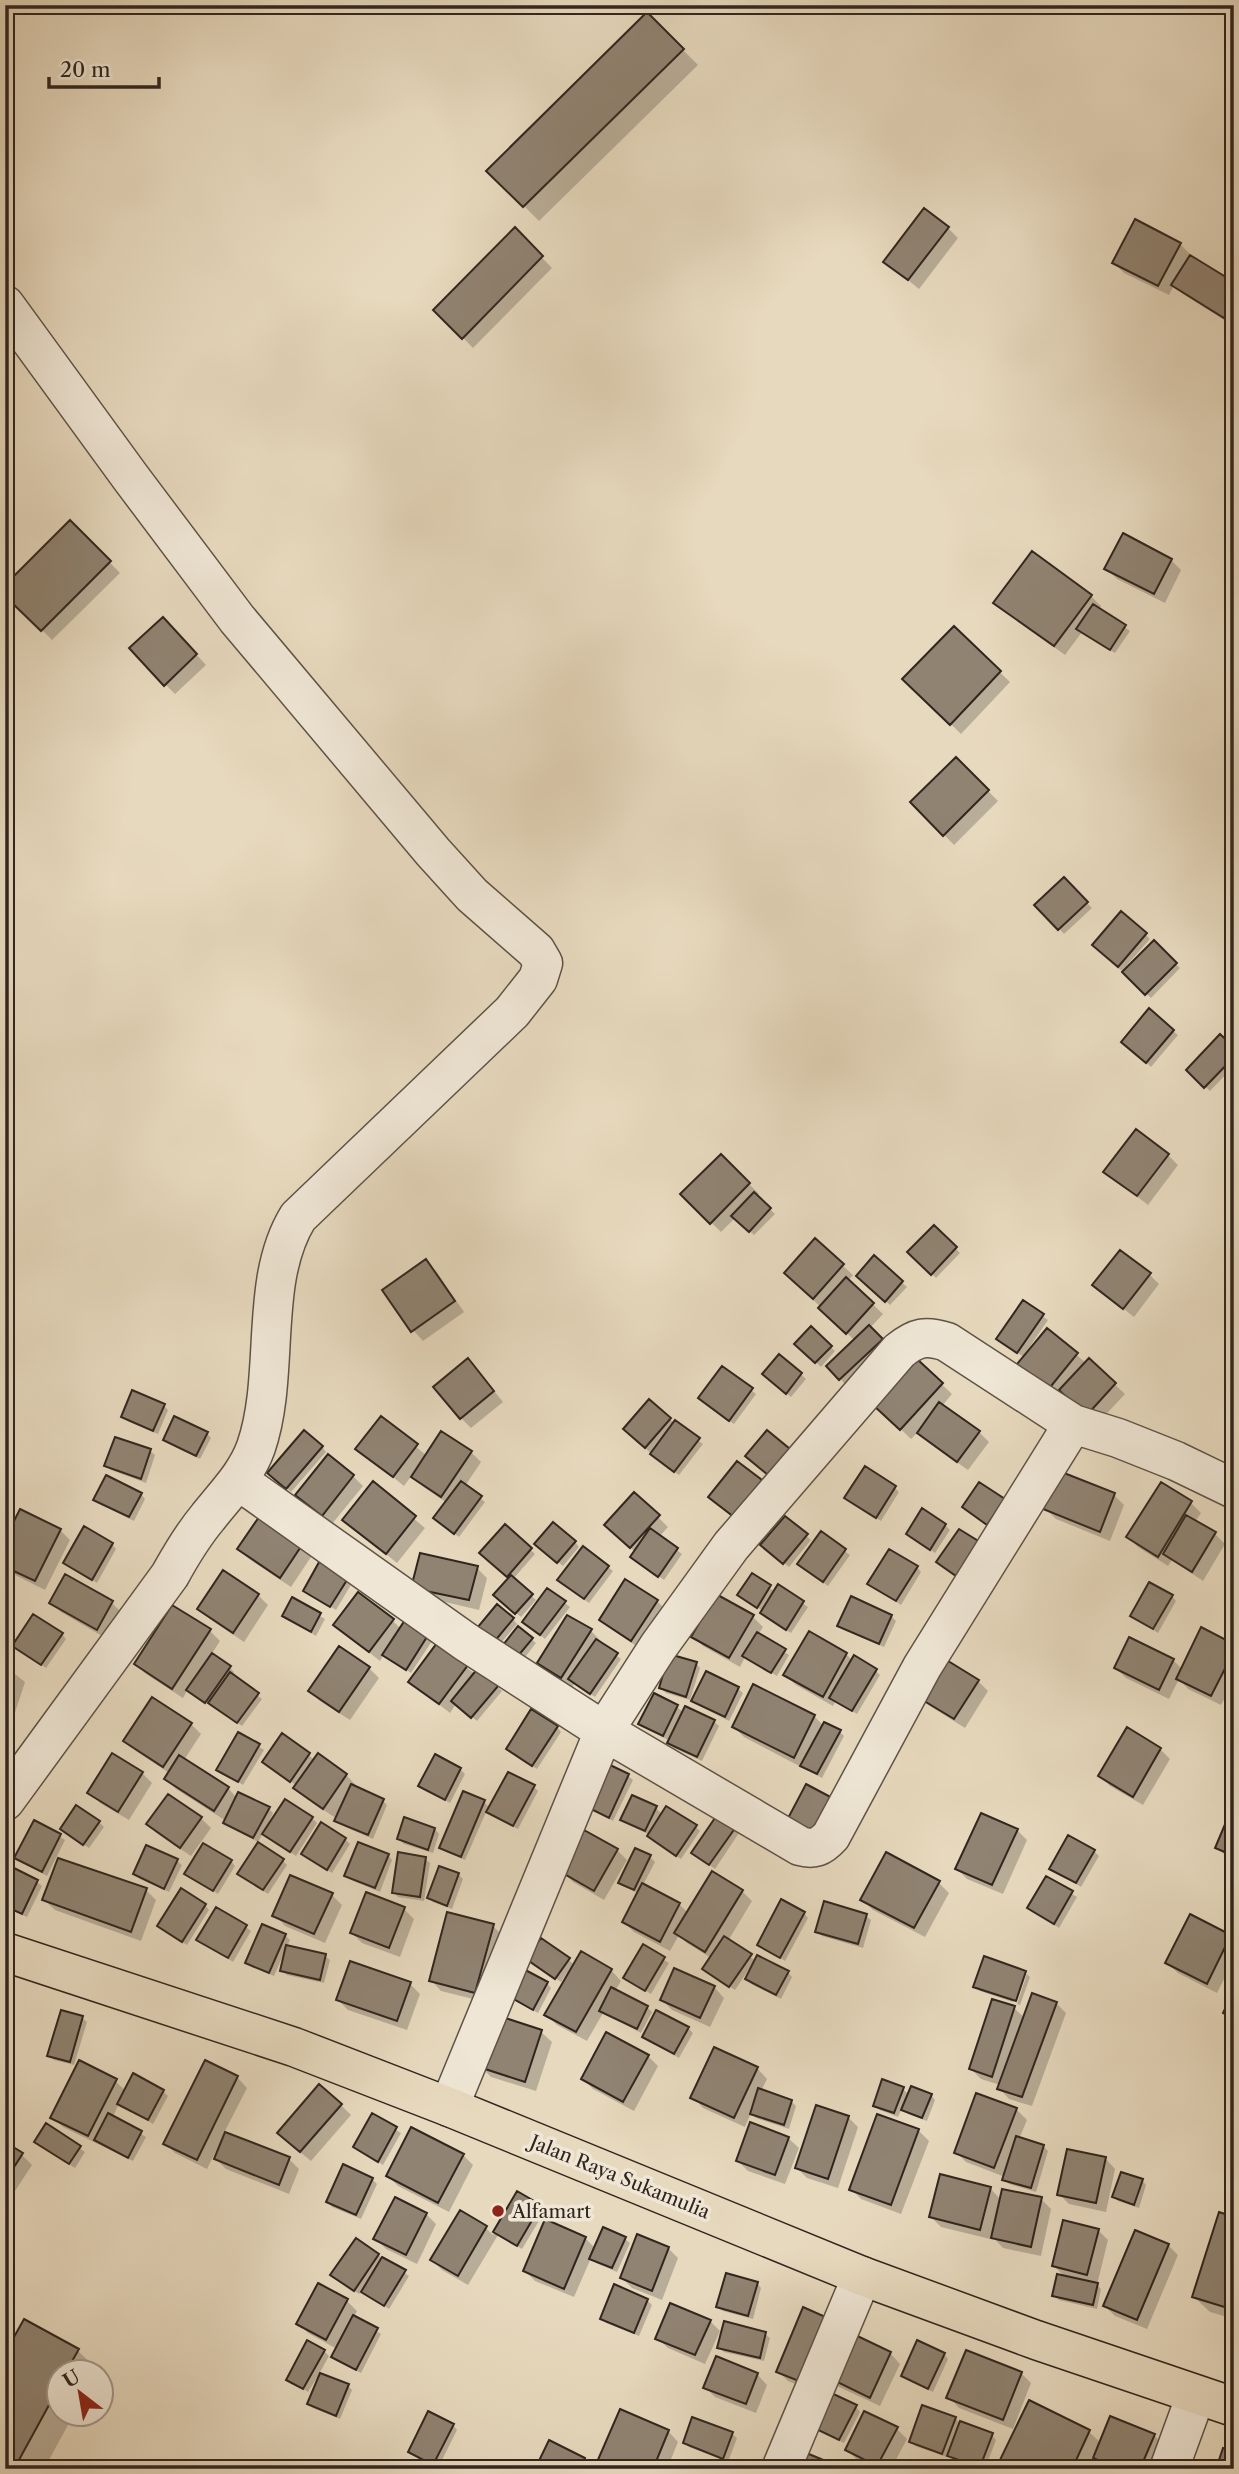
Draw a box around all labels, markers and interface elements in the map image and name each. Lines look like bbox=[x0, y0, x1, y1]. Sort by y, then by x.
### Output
scale bar bbox=[49, 46, 159, 90]
text: 20 m bbox=[60, 57, 111, 82]
street label: Jalan Raya Sukamulia bbox=[524, 2129, 713, 2224]
place label: Alfamart bbox=[511, 2200, 591, 2223]
marker: Alfamart bbox=[490, 2203, 506, 2219]
north arrow bbox=[46, 2358, 116, 2428]
text: U bbox=[59, 2365, 85, 2393]

